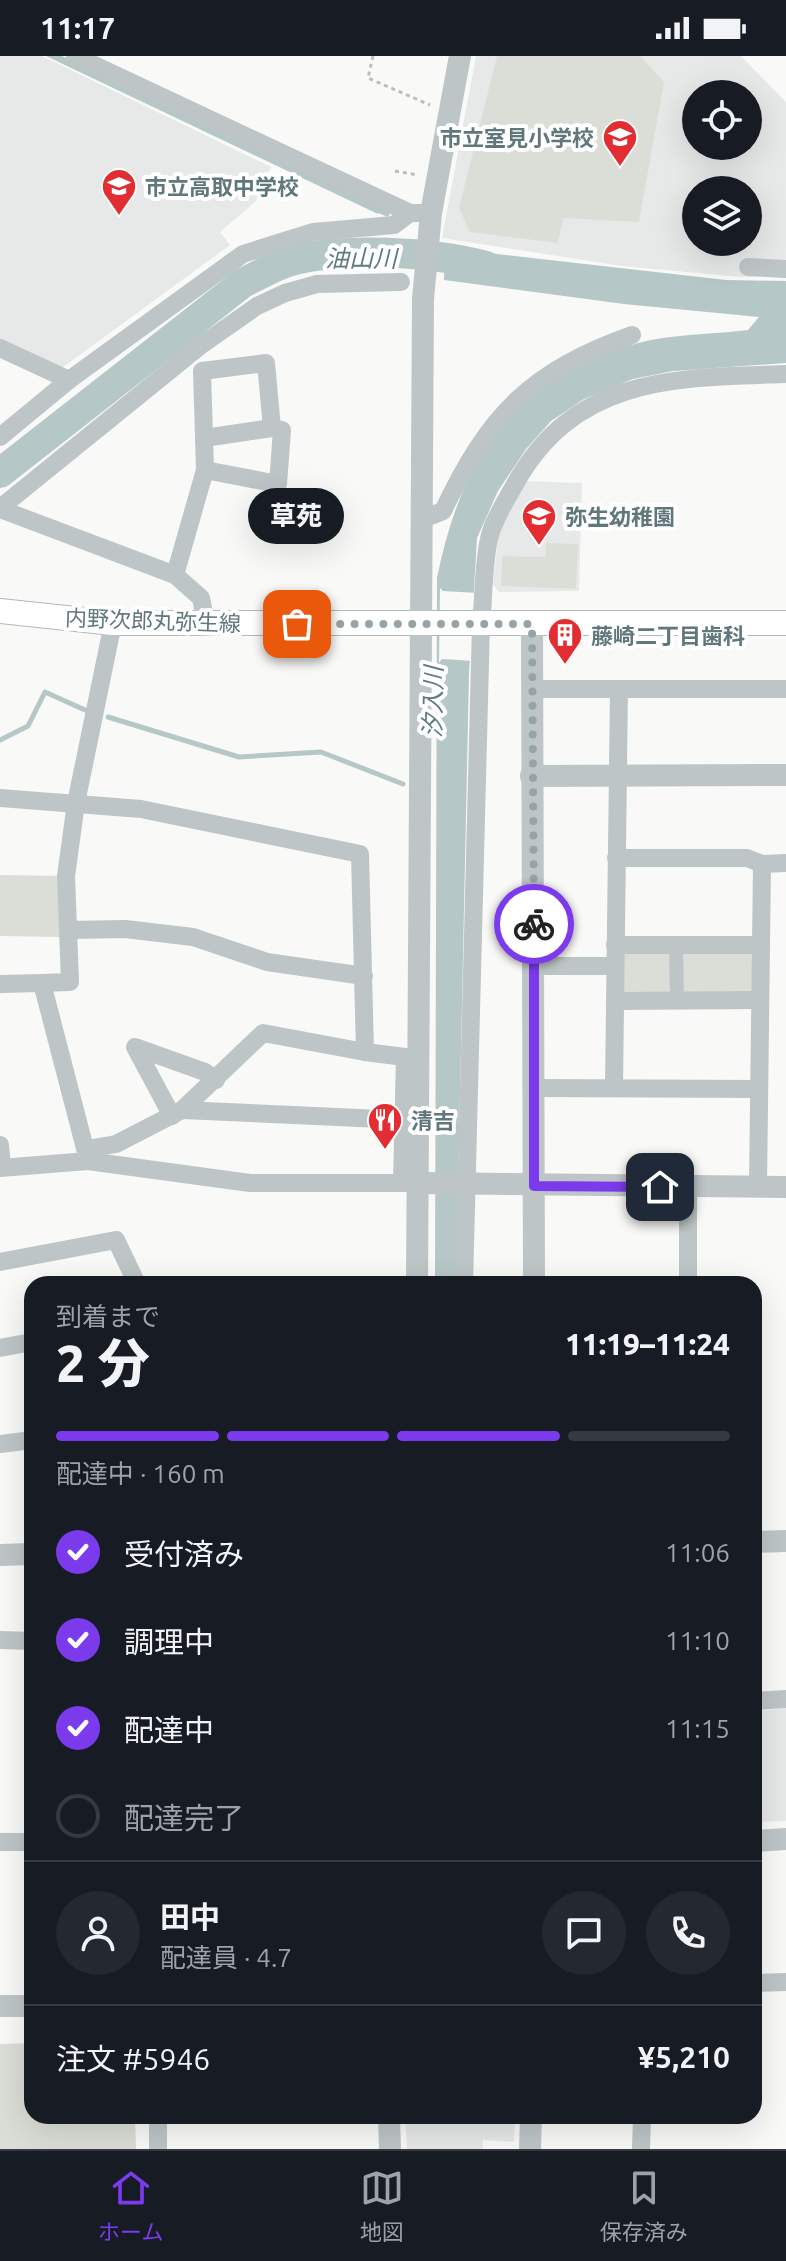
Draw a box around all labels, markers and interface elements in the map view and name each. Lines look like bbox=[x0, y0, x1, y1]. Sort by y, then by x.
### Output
text: 11:17 bbox=[40, 11, 115, 45]
map controls bbox=[682, 80, 762, 256]
button: locate bbox=[682, 80, 762, 160]
school or university icon: 市立室見小学校 bbox=[601, 118, 639, 168]
place label: 市立室見小学校 bbox=[440, 125, 594, 150]
school or university icon: 市立高取中学校 bbox=[100, 167, 138, 217]
place label: 市立高取中学校 bbox=[145, 174, 299, 199]
button: layers bbox=[682, 176, 762, 256]
water label: 油山川 bbox=[325, 245, 400, 272]
callout: 草苑 bbox=[249, 488, 345, 544]
school or university icon: 弥生幼稚園 bbox=[520, 497, 558, 547]
text: 草苑 bbox=[270, 501, 322, 530]
place label: 弥生幼稚園 bbox=[565, 504, 675, 529]
pin bbox=[263, 590, 331, 658]
icon: bag bbox=[275, 602, 319, 646]
street label: 内野次郎丸弥生線 bbox=[65, 604, 241, 636]
building icon: 藤崎二丁目歯科 bbox=[546, 616, 584, 666]
place label: 藤崎二丁目歯科 bbox=[591, 623, 745, 648]
water label: 汐入川 bbox=[419, 663, 447, 738]
courier bbox=[494, 884, 574, 964]
icon: bike bbox=[512, 902, 556, 946]
restaurant icon: 清吉 bbox=[366, 1101, 404, 1151]
place label: 清吉 bbox=[411, 1108, 455, 1133]
pin bbox=[626, 1153, 694, 1221]
icon: home bbox=[638, 1165, 682, 1209]
text: 到着まで bbox=[56, 1302, 160, 1331]
text: 11:19–11:24 bbox=[565, 1327, 730, 1361]
text: 2 分 bbox=[56, 1334, 150, 1392]
text: 配達中 · 160 m bbox=[56, 1459, 225, 1488]
icon: check bbox=[56, 1530, 100, 1574]
text: 受付済み bbox=[124, 1537, 244, 1571]
text: 11:06 bbox=[665, 1538, 730, 1567]
icon: check bbox=[56, 1618, 100, 1662]
text: 調理中 bbox=[124, 1625, 214, 1659]
text: 11:10 bbox=[665, 1626, 730, 1655]
icon: check bbox=[56, 1706, 100, 1750]
text: 配達中 bbox=[124, 1713, 214, 1747]
text: 11:15 bbox=[665, 1714, 730, 1743]
text: 配達完了 bbox=[124, 1801, 244, 1835]
button: person bbox=[56, 1891, 140, 1975]
button: chat bbox=[542, 1891, 626, 1975]
button: phone bbox=[646, 1891, 730, 1975]
text: 田中 bbox=[160, 1900, 220, 1934]
text: 配達員 · 4.7 bbox=[160, 1943, 292, 1972]
text: ¥5,210 bbox=[638, 2040, 730, 2074]
text: 注文 #5946 bbox=[56, 2042, 210, 2076]
tab: ホーム bbox=[98, 2166, 163, 2246]
tab: 地図 bbox=[360, 2166, 404, 2246]
tab: 保存済み bbox=[600, 2166, 688, 2246]

